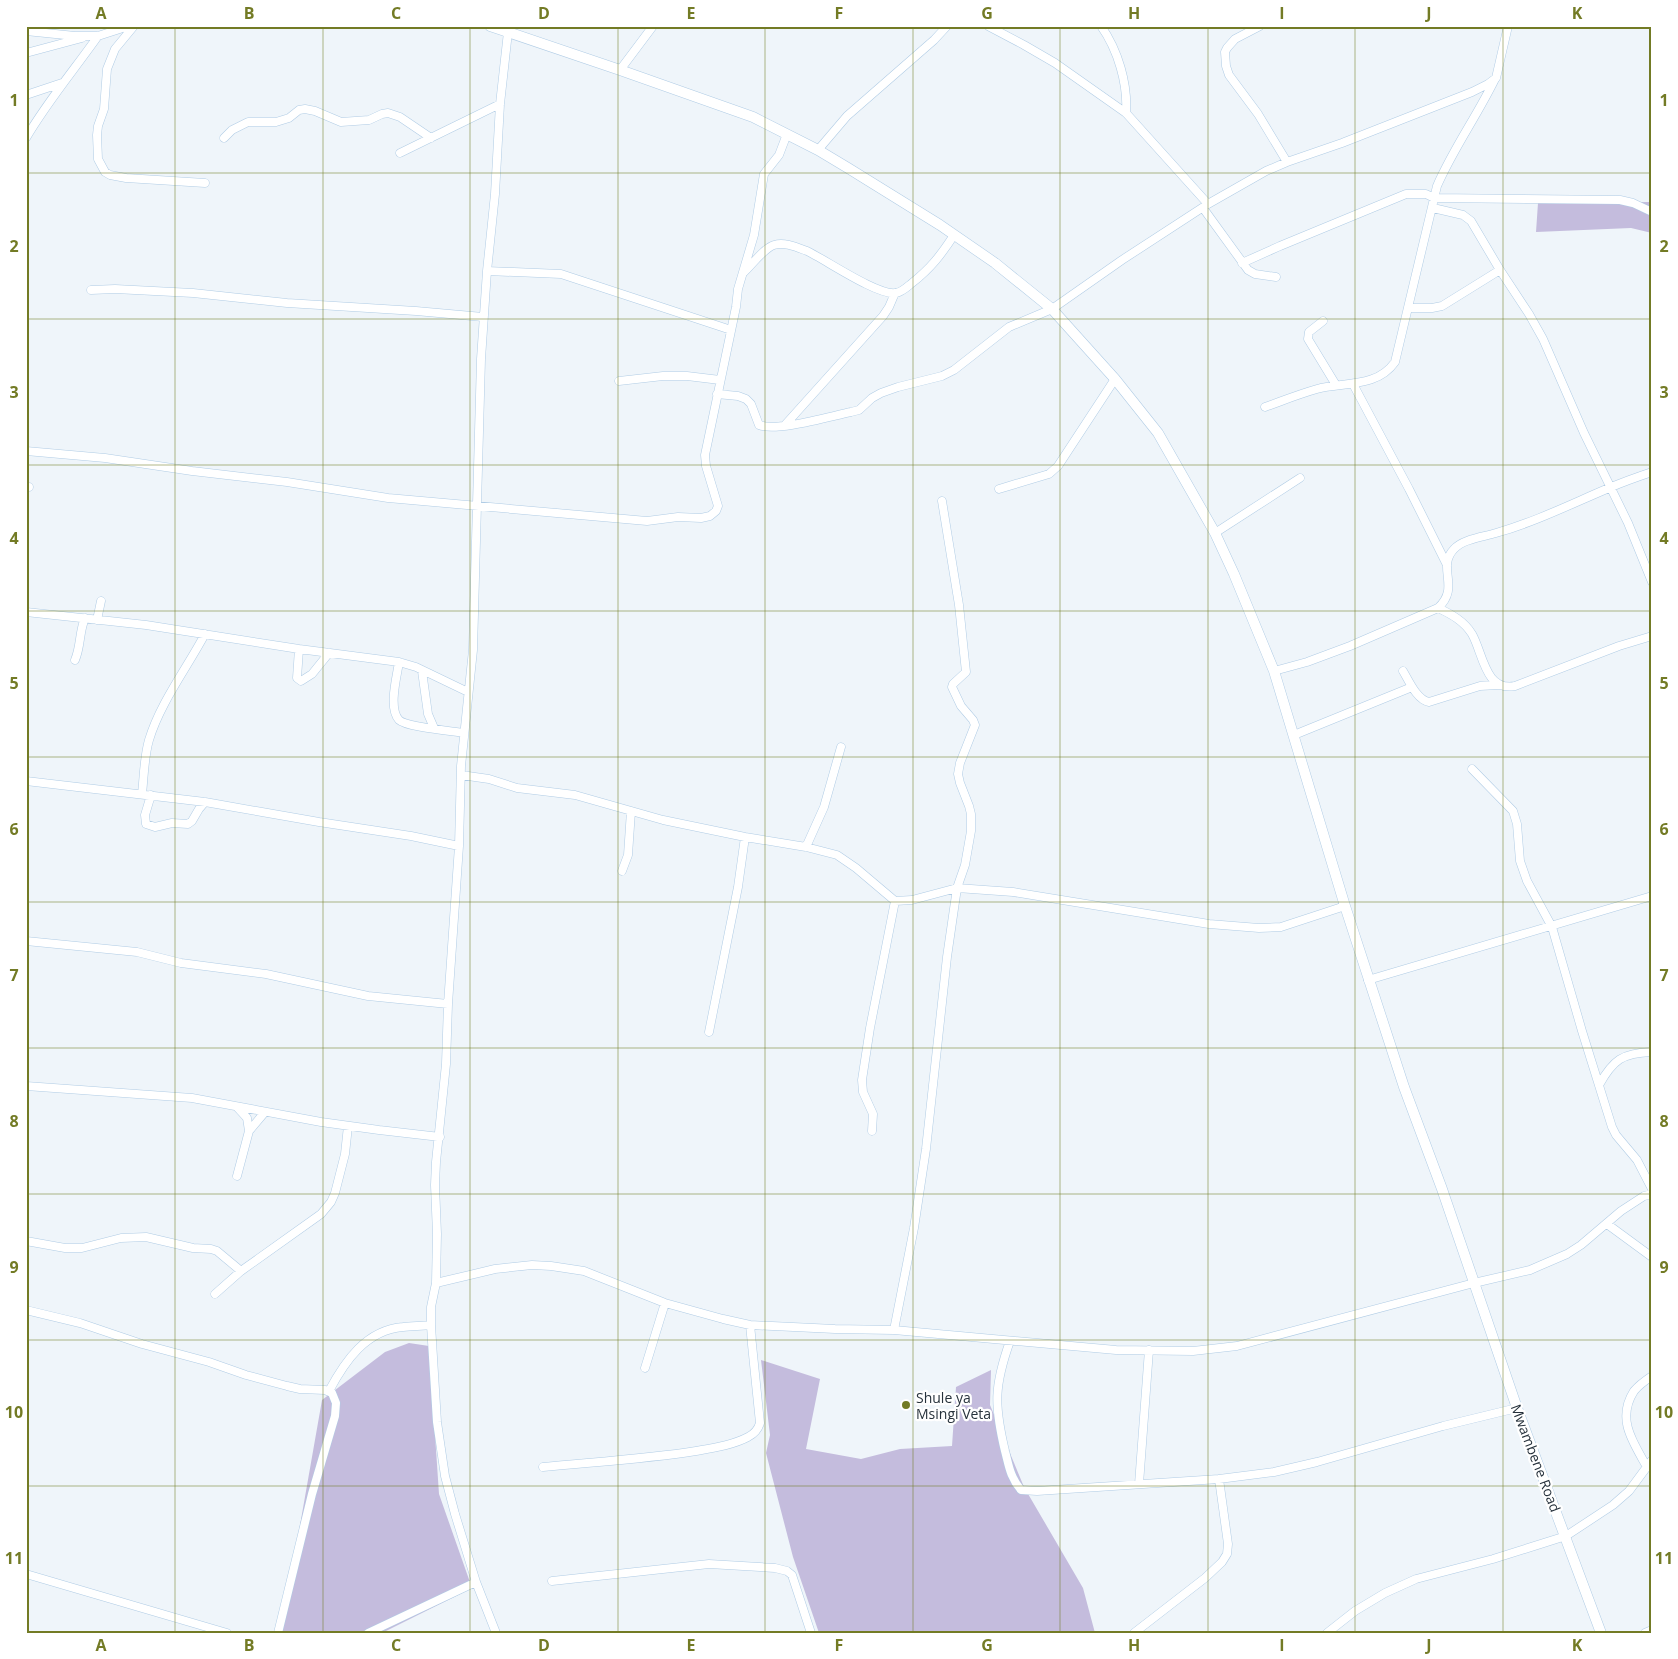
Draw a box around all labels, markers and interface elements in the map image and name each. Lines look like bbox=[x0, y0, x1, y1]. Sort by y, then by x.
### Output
text: A bbox=[95, 2, 107, 24]
text: B bbox=[244, 2, 254, 24]
text: C bbox=[391, 2, 401, 24]
text: D bbox=[538, 2, 550, 24]
text: E bbox=[687, 2, 696, 24]
text: F bbox=[835, 2, 843, 24]
text: G bbox=[981, 2, 993, 24]
text: H bbox=[1128, 2, 1140, 24]
text: I bbox=[1279, 2, 1285, 24]
text: J bbox=[1424, 2, 1432, 24]
text: K bbox=[1572, 2, 1583, 24]
text: 1 bbox=[9, 89, 19, 111]
text: 1 bbox=[1659, 89, 1669, 111]
text: 2 bbox=[9, 235, 19, 257]
text: 2 bbox=[1659, 235, 1669, 257]
text: 3 bbox=[9, 381, 19, 403]
text: 3 bbox=[1659, 381, 1669, 403]
text: 4 bbox=[9, 527, 19, 549]
text: 4 bbox=[1659, 527, 1669, 549]
text: 5 bbox=[9, 672, 19, 694]
text: 5 bbox=[1659, 672, 1669, 694]
text: 6 bbox=[9, 818, 19, 840]
text: 6 bbox=[1659, 818, 1669, 840]
text: 7 bbox=[9, 964, 19, 986]
text: 7 bbox=[1659, 964, 1669, 986]
text: 8 bbox=[9, 1110, 19, 1132]
text: 8 bbox=[1659, 1110, 1669, 1132]
text: 9 bbox=[9, 1256, 19, 1278]
text: 9 bbox=[1659, 1256, 1669, 1278]
place label: Shule ya Msingi Veta bbox=[916, 1388, 991, 1423]
marker: Shule ya Msingi Veta bbox=[900, 1399, 912, 1411]
text: 10 bbox=[5, 1401, 23, 1423]
street label: Mwambene Road bbox=[1507, 1401, 1565, 1515]
text: 10 bbox=[1655, 1401, 1673, 1423]
text: 11 bbox=[5, 1547, 23, 1569]
text: 11 bbox=[1655, 1547, 1673, 1569]
text: A bbox=[95, 1634, 107, 1656]
text: B bbox=[244, 1634, 254, 1656]
text: C bbox=[391, 1634, 401, 1656]
text: D bbox=[538, 1634, 550, 1656]
text: E bbox=[687, 1634, 696, 1656]
text: F bbox=[835, 1634, 843, 1656]
text: G bbox=[981, 1634, 993, 1656]
text: H bbox=[1128, 1634, 1140, 1656]
text: I bbox=[1279, 1634, 1285, 1656]
text: J bbox=[1424, 1634, 1432, 1656]
text: K bbox=[1572, 1634, 1583, 1656]

